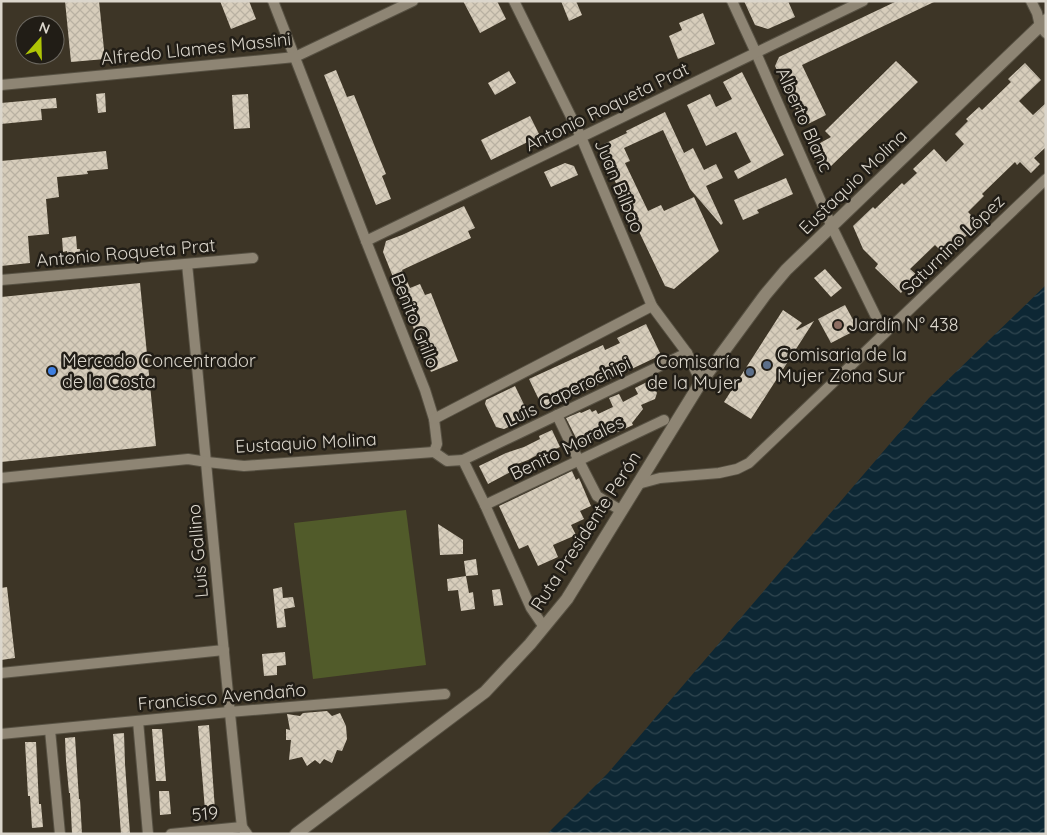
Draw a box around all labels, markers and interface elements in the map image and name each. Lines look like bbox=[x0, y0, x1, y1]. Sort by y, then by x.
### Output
north arrow bbox=[15, 15, 65, 65]
text: N bbox=[37, 18, 52, 38]
street label: Alfredo Llames Massini bbox=[100, 27, 292, 70]
street label: Antonio Roqueta Prat bbox=[521, 57, 692, 156]
street label: Alberto Blanc bbox=[771, 64, 838, 176]
street label: Eustaquio Molina bbox=[794, 124, 912, 239]
street label: Juan Bilbao bbox=[589, 136, 649, 236]
street label: Saturnino López bbox=[896, 190, 1009, 300]
street label: Antonio Roqueta Prat bbox=[36, 233, 216, 272]
street label: Benito Grillo bbox=[386, 270, 445, 372]
place label: Jardín N° 438 bbox=[848, 313, 958, 336]
marker: Jardín N° 438 bbox=[832, 319, 844, 331]
place label: Comisaria de la Mujer Zona Sur bbox=[777, 343, 907, 387]
place label: Mercado Concentrador de la Costa bbox=[62, 349, 256, 393]
place label: Comisaría de la Mujer bbox=[647, 350, 740, 394]
street label: Luis Caperochipi bbox=[501, 351, 634, 432]
marker: Comisaria de la Mujer Zona Sur bbox=[761, 359, 773, 371]
marker: Mercado Concentrador de la Costa bbox=[46, 365, 58, 377]
marker: Comisaría de la Mujer bbox=[744, 366, 756, 378]
street label: Benito Morales bbox=[506, 410, 627, 485]
street label: Eustaquio Molina bbox=[235, 427, 377, 458]
street label: Ruta Presidente Perón bbox=[525, 447, 646, 615]
street label: Luis Gallino bbox=[182, 503, 213, 599]
street label: Francisco Avendaño bbox=[137, 678, 307, 715]
street label: 519 bbox=[191, 801, 219, 826]

